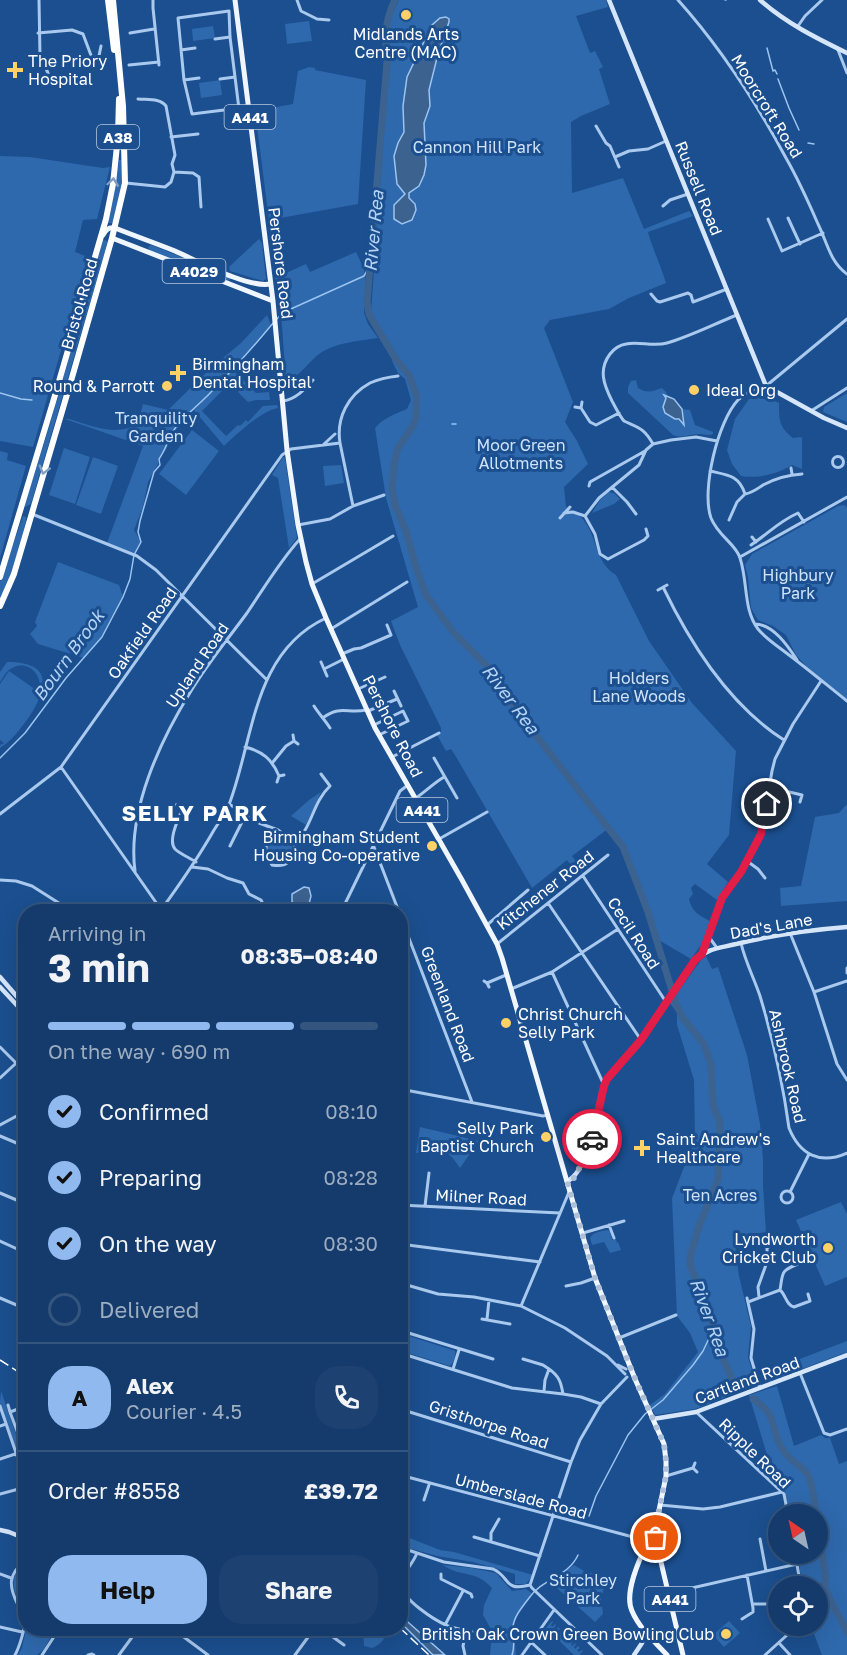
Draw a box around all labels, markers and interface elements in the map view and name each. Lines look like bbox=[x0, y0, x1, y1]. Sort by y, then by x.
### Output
marker: Midlands Arts Centre (MAC) bbox=[399, 8, 413, 22]
place label: Midlands Arts Centre (MAC) bbox=[353, 24, 459, 62]
street label: Moorcroft Road bbox=[727, 50, 807, 162]
place label: The Priory Hospital bbox=[28, 51, 107, 89]
marker: The Priory Hospital bbox=[6, 61, 24, 79]
road number: A441 bbox=[224, 105, 276, 129]
road number: A38 bbox=[97, 125, 139, 149]
park label: Cannon Hill Park bbox=[413, 137, 541, 157]
street label: Russell Road bbox=[671, 138, 727, 238]
one-way arrow bbox=[106, 177, 118, 186]
water label: River Rea bbox=[358, 189, 388, 273]
street label: Pershore Road bbox=[264, 206, 298, 320]
street label: Bristol Road bbox=[56, 256, 102, 352]
road number: A4029 bbox=[162, 259, 226, 283]
place label: Birmingham Dental Hospital bbox=[192, 354, 312, 392]
marker: Birmingham Dental Hospital bbox=[169, 364, 187, 382]
place label: Round & Parrott bbox=[33, 376, 155, 396]
marker: Round & Parrott bbox=[160, 379, 174, 393]
place label: Ideal Org bbox=[706, 380, 776, 400]
marker: Ideal Org bbox=[687, 383, 701, 397]
park label: Tranquility Garden bbox=[115, 408, 197, 446]
park label: Moor Green Allotments bbox=[477, 435, 565, 473]
one-way arrow bbox=[39, 464, 51, 475]
park label: Highbury Park bbox=[762, 565, 834, 603]
street label: Oakfield Road bbox=[103, 583, 181, 683]
water label: Bourn Brook bbox=[28, 604, 109, 705]
street label: Upland Road bbox=[161, 619, 233, 711]
water label: River Rea bbox=[478, 660, 545, 739]
park label: Holders Lane Woods bbox=[592, 668, 686, 706]
street label: Pershore Road bbox=[359, 671, 427, 781]
pin bbox=[741, 778, 792, 829]
icon: home bbox=[750, 787, 783, 820]
road number: A441 bbox=[396, 798, 448, 822]
district label: SELLY PARK bbox=[121, 799, 269, 826]
place label: Birmingham Student Housing Co-operative bbox=[253, 827, 420, 865]
marker: Birmingham Student Housing Co-operative bbox=[425, 839, 439, 853]
street label: Kitchener Road bbox=[492, 846, 598, 934]
street label: Cecil Road bbox=[603, 893, 665, 973]
street label: Dad's Lane bbox=[728, 909, 814, 943]
text: Arriving in bbox=[48, 921, 146, 945]
text: 08:35–08:40 bbox=[241, 942, 378, 969]
street label: Greenland Road bbox=[417, 943, 479, 1065]
text: 3 min bbox=[48, 944, 150, 991]
place label: Christ Church Selly Park bbox=[518, 1004, 623, 1042]
street label: Ashbrook Road bbox=[765, 1007, 811, 1125]
marker: Christ Church Selly Park bbox=[499, 1016, 513, 1030]
text: On the way · 690 m bbox=[48, 1039, 230, 1063]
icon: check bbox=[48, 1095, 81, 1128]
text: Confirmed bbox=[99, 1098, 209, 1125]
text: 08:10 bbox=[325, 1099, 378, 1123]
courier bbox=[562, 1109, 622, 1169]
place label: Selly Park Baptist Church bbox=[420, 1118, 534, 1156]
icon: car bbox=[576, 1123, 609, 1156]
place label: Saint Andrew's Healthcare bbox=[656, 1129, 771, 1167]
marker: Selly Park Baptist Church bbox=[539, 1130, 553, 1144]
marker: Saint Andrew's Healthcare bbox=[633, 1139, 651, 1157]
icon: check bbox=[48, 1161, 81, 1194]
text: Preparing bbox=[99, 1164, 202, 1191]
text: 08:28 bbox=[324, 1165, 378, 1189]
street label: Milner Road bbox=[435, 1185, 527, 1209]
park label: Ten Acres bbox=[683, 1185, 757, 1205]
icon: check bbox=[48, 1227, 81, 1260]
place label: Lyndworth Cricket Club bbox=[722, 1229, 816, 1267]
text: On the way bbox=[99, 1230, 217, 1257]
text: 08:30 bbox=[323, 1231, 378, 1255]
marker: Lyndworth Cricket Club bbox=[821, 1241, 835, 1255]
water label: River Rea bbox=[686, 1275, 735, 1360]
text: Delivered bbox=[99, 1296, 199, 1323]
street label: Cartland Road bbox=[692, 1352, 802, 1408]
button: phone bbox=[315, 1366, 378, 1429]
text: Alex bbox=[126, 1372, 174, 1399]
text: A bbox=[72, 1384, 87, 1411]
street label: Gristhorpe Road bbox=[427, 1395, 551, 1453]
text: Courier · 4.5 bbox=[126, 1399, 242, 1423]
street label: Ripple Road bbox=[715, 1414, 795, 1492]
street label: Umberslade Road bbox=[453, 1469, 589, 1523]
text: Order #8558 bbox=[48, 1477, 180, 1504]
text: £39.72 bbox=[304, 1477, 378, 1504]
north arrow bbox=[768, 1504, 828, 1564]
map controls bbox=[768, 1504, 828, 1636]
pin bbox=[630, 1512, 681, 1563]
icon: bag bbox=[639, 1521, 672, 1554]
button: Help bbox=[48, 1555, 207, 1624]
button: Share bbox=[219, 1555, 378, 1624]
park label: Stirchley Park bbox=[549, 1570, 617, 1608]
button: locate bbox=[768, 1576, 828, 1636]
road number: A441 bbox=[644, 1587, 696, 1611]
place label: British Oak Crown Green Bowling Club bbox=[421, 1624, 714, 1644]
marker: British Oak Crown Green Bowling Club bbox=[719, 1627, 733, 1641]

